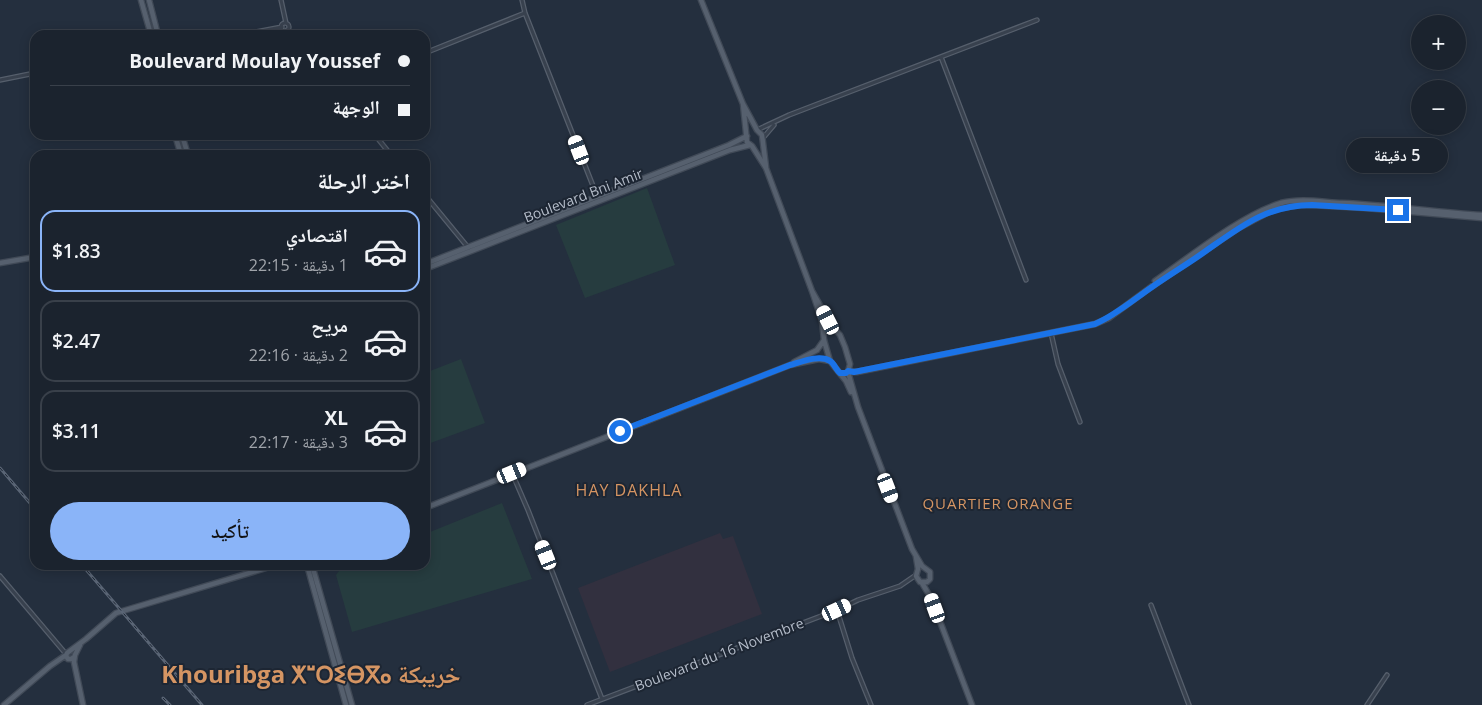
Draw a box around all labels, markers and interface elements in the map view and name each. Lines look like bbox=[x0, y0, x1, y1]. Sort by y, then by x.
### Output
map controls bbox=[1411, 15, 1466, 135]
button: + bbox=[1411, 15, 1466, 70]
text: Boulevard Moulay Youssef bbox=[129, 48, 380, 74]
button: − bbox=[1411, 80, 1466, 135]
text: الوجهة bbox=[332, 94, 380, 120]
car bbox=[566, 133, 591, 167]
callout: 5 دقيقة bbox=[1347, 138, 1449, 172]
text: 5 دقيقة bbox=[1374, 144, 1420, 166]
street label: Boulevard Bni Amir bbox=[521, 163, 645, 226]
text: اختر الرحلة bbox=[318, 165, 410, 195]
route end bbox=[1387, 199, 1409, 221]
text: اقتصادي bbox=[286, 222, 348, 248]
icon: car bbox=[363, 229, 408, 274]
text: $1.83 bbox=[52, 238, 101, 264]
text: 1 دقيقة · 22:15 bbox=[249, 254, 348, 276]
car bbox=[814, 303, 841, 337]
text: مريح bbox=[311, 312, 348, 338]
icon: car bbox=[363, 319, 408, 364]
text: $2.47 bbox=[52, 328, 101, 354]
text: 2 دقيقة · 22:16 bbox=[249, 344, 348, 366]
text: XL bbox=[325, 405, 348, 431]
icon: car bbox=[363, 409, 408, 454]
text: $3.11 bbox=[52, 418, 101, 444]
route start bbox=[609, 420, 631, 442]
text: 3 دقيقة · 22:17 bbox=[249, 431, 348, 453]
car bbox=[495, 460, 528, 486]
car bbox=[875, 471, 900, 505]
district label: HAY DAKHLA bbox=[576, 479, 682, 501]
district label: QUARTIER ORANGE bbox=[922, 493, 1074, 513]
button: تأكيد bbox=[50, 502, 410, 560]
car bbox=[533, 538, 558, 572]
car bbox=[922, 591, 947, 625]
car bbox=[820, 597, 853, 623]
street label: Boulevard du 16 Novembre bbox=[632, 613, 806, 695]
district label: Khouribga ⵅⵯⵔⵉⴱⴳⴰ خريبكة bbox=[161, 657, 461, 690]

